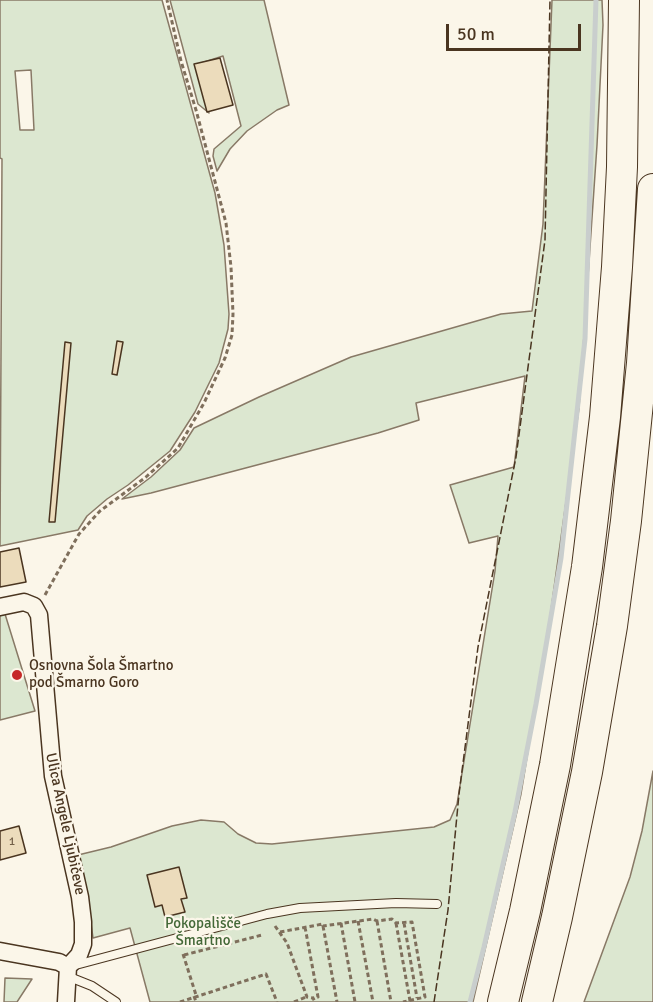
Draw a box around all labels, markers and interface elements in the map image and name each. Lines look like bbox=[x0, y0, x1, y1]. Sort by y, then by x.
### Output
scale bar bbox=[449, 12, 584, 50]
text: 50 m bbox=[457, 23, 495, 45]
place label: Osnovna Šola Šmartno pod Šmarno Goro bbox=[29, 657, 174, 692]
marker: Osnovna Šola Šmartno pod Šmarno Goro bbox=[10, 668, 24, 682]
street label: Ulica Angele Ljubičeve bbox=[41, 751, 89, 897]
house number: 1 bbox=[9, 835, 15, 849]
park label: Pokopališče Šmartno bbox=[165, 915, 241, 950]

